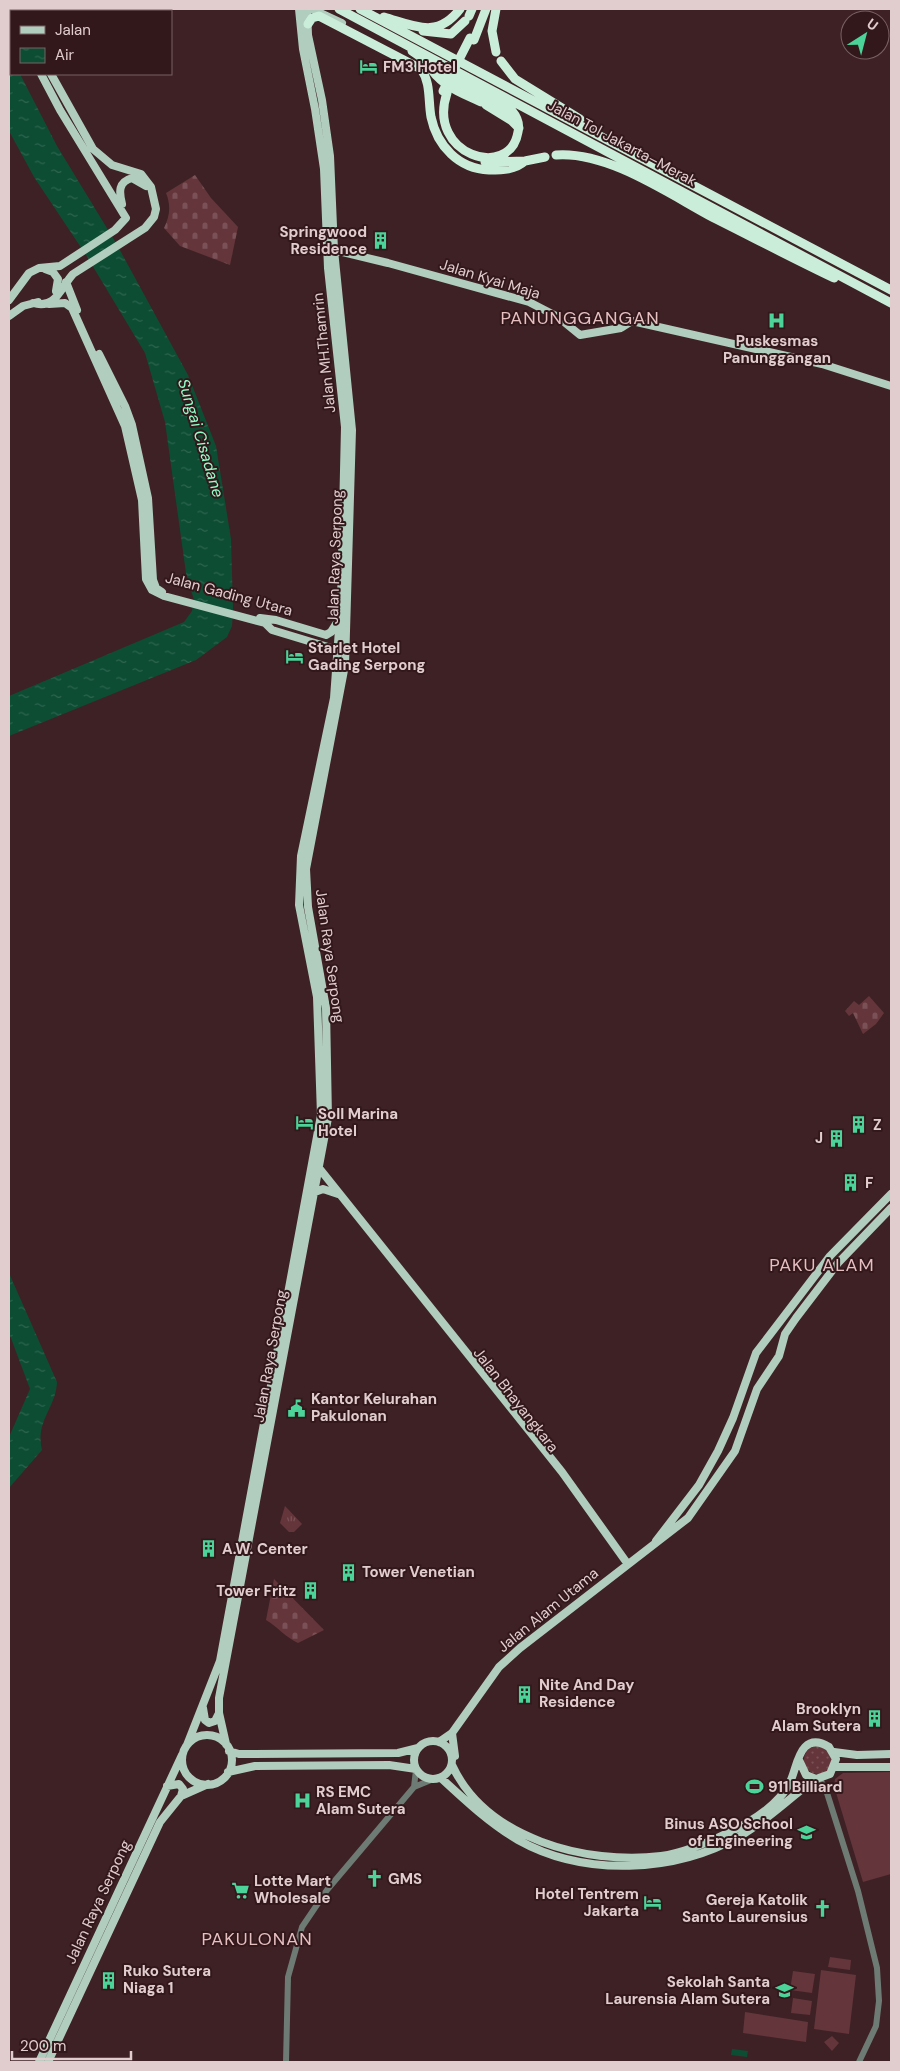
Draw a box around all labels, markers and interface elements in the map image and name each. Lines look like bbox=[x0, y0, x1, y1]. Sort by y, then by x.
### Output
legend bbox=[10, 10, 172, 75]
north arrow bbox=[840, 10, 890, 60]
text: U bbox=[863, 14, 882, 35]
text: Jalan bbox=[55, 20, 91, 40]
text: Air bbox=[55, 45, 75, 65]
hotel icon: FM3 Hotel bbox=[359, 57, 379, 77]
place label: FM3 Hotel bbox=[383, 57, 456, 77]
street label: Jalan Tol Jakarta–Merak bbox=[544, 95, 701, 191]
place label: Springwood Residence bbox=[280, 222, 367, 259]
building icon: Springwood Residence bbox=[371, 231, 391, 251]
street label: Jalan Kyai Maja bbox=[437, 254, 543, 304]
street label: Jalan MH.Thamrin bbox=[308, 292, 340, 414]
district label: PANUNGGANGAN bbox=[500, 306, 660, 330]
hospital icon: Puskesmas Panunggangan bbox=[767, 310, 787, 330]
place label: Puskesmas Panunggangan bbox=[723, 331, 831, 368]
water label: Sungai Cisadane bbox=[173, 376, 229, 500]
street label: Jalan Raya Serpong bbox=[323, 489, 347, 625]
street label: Jalan Gading Utara bbox=[163, 567, 295, 621]
place label: Starlet Hotel Gading Serpong bbox=[308, 638, 426, 675]
hotel icon: Starlet Hotel Gading Serpong bbox=[284, 647, 304, 667]
street label: Jalan Raya Serpong bbox=[311, 888, 349, 1024]
place label: Soll Marina Hotel bbox=[318, 1104, 398, 1141]
hotel icon: Soll Marina Hotel bbox=[294, 1113, 314, 1133]
building icon: Z bbox=[849, 1115, 869, 1135]
place label: Z bbox=[873, 1115, 882, 1135]
place label: J bbox=[815, 1128, 823, 1148]
building icon: J bbox=[827, 1128, 847, 1148]
building icon: F bbox=[841, 1173, 861, 1193]
place label: F bbox=[865, 1173, 873, 1193]
district label: PAKU ALAM bbox=[769, 1253, 875, 1277]
street label: Jalan Raya Serpong bbox=[248, 1288, 292, 1424]
street label: Jalan Bhayangkara bbox=[469, 1343, 563, 1457]
place label: Kantor Kelurahan Pakulonan bbox=[311, 1389, 437, 1426]
public building icon: Kantor Kelurahan Pakulonan bbox=[287, 1398, 307, 1418]
building icon: A.W. Center bbox=[198, 1539, 218, 1559]
place label: A.W. Center bbox=[222, 1539, 308, 1559]
building icon: Tower Venetian bbox=[338, 1562, 358, 1582]
place label: Tower Venetian bbox=[362, 1562, 475, 1582]
street label: Jalan Alam Utama bbox=[494, 1563, 602, 1657]
place label: Tower Fritz bbox=[216, 1581, 296, 1601]
building icon: Tower Fritz bbox=[300, 1581, 320, 1601]
place label: Nite And Day Residence bbox=[539, 1675, 634, 1712]
building icon: Nite And Day Residence bbox=[515, 1684, 535, 1704]
place label: Brooklyn Alam Sutera bbox=[771, 1699, 861, 1736]
building icon: Brooklyn Alam Sutera bbox=[865, 1708, 885, 1728]
sports icon: 911 Billiard bbox=[744, 1777, 764, 1797]
place label: 911 Billiard bbox=[768, 1777, 842, 1797]
place label: RS EMC Alam Sutera bbox=[316, 1782, 406, 1819]
hospital icon: RS EMC Alam Sutera bbox=[292, 1791, 312, 1811]
place label: Binus ASO School of Engineering bbox=[665, 1814, 793, 1851]
school or university icon: Binus ASO School of Engineering bbox=[797, 1823, 817, 1843]
street label: Jalan Raya Serpong bbox=[61, 1837, 135, 1967]
church icon: GMS bbox=[364, 1869, 384, 1889]
place label: GMS bbox=[388, 1869, 422, 1889]
place label: Lotte Mart Wholesale bbox=[254, 1871, 331, 1908]
supermarket icon: Lotte Mart Wholesale bbox=[230, 1880, 250, 1900]
place label: Hotel Tentrem Jakarta bbox=[535, 1884, 639, 1921]
place label: Gereja Katolik Santo Laurensius bbox=[682, 1890, 808, 1927]
hotel icon: Hotel Tentrem Jakarta bbox=[643, 1893, 663, 1913]
church icon: Gereja Katolik Santo Laurensius bbox=[812, 1899, 832, 1919]
district label: PAKULONAN bbox=[201, 1927, 313, 1951]
place label: Ruko Sutera Niaga 1 bbox=[123, 1961, 211, 1998]
building icon: Ruko Sutera Niaga 1 bbox=[99, 1970, 119, 1990]
place label: Sekolah Santa Laurensia Alam Sutera bbox=[605, 1972, 770, 2009]
school or university icon: Sekolah Santa Laurensia Alam Sutera bbox=[774, 1981, 794, 2001]
scale bar bbox=[12, 2028, 131, 2060]
text: 200 m bbox=[20, 2036, 66, 2056]

